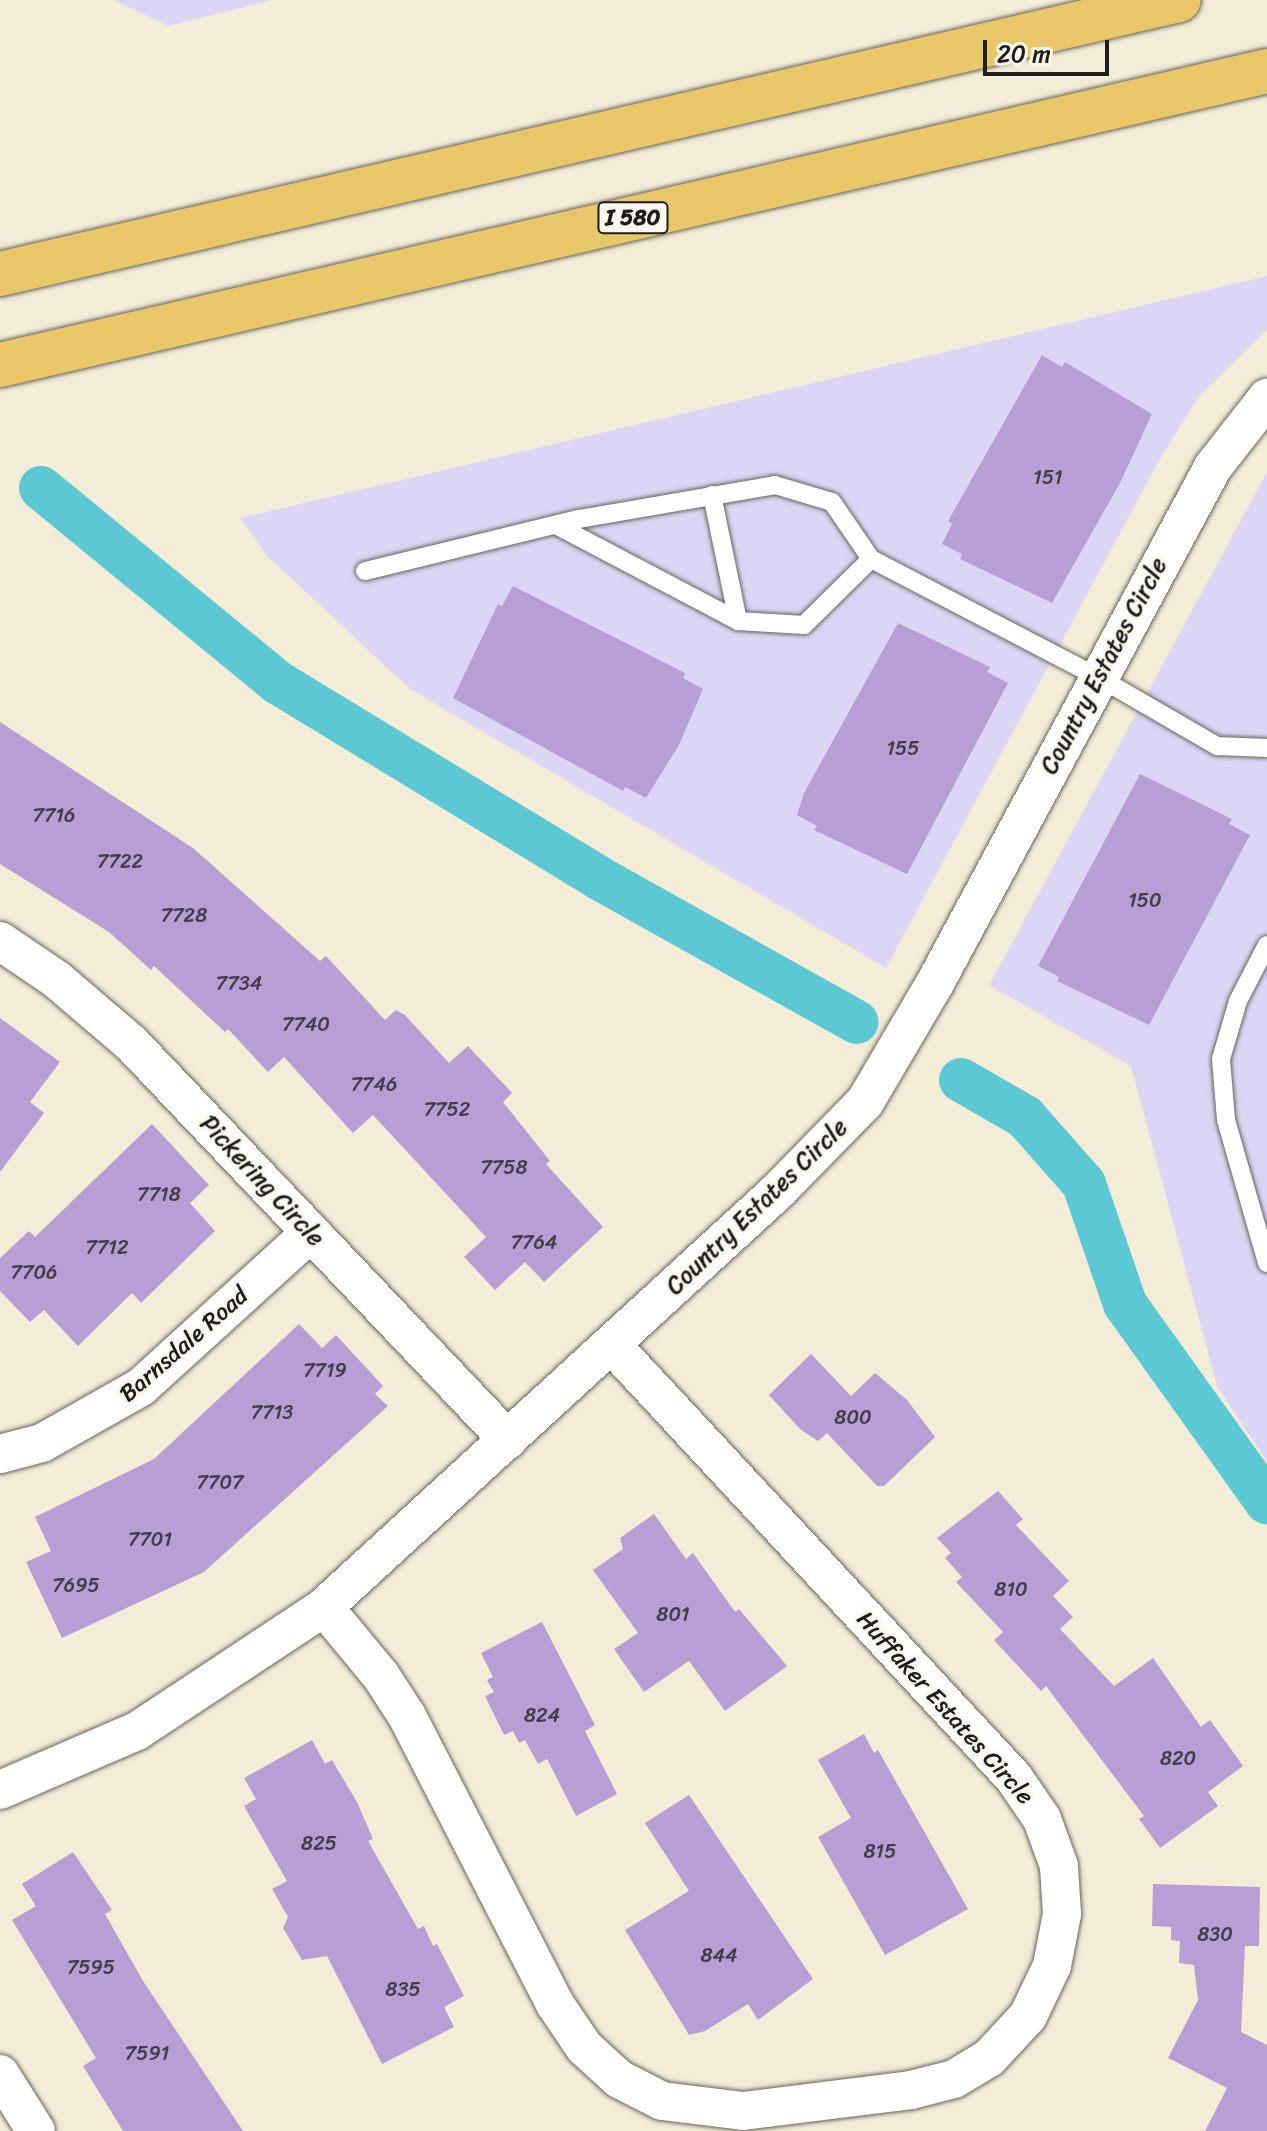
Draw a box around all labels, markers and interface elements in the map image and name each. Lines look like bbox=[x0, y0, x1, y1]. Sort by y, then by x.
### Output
scale bar bbox=[987, 24, 1113, 74]
text: 20 m bbox=[997, 33, 1051, 75]
road number: I 580 bbox=[597, 200, 669, 236]
house number: 151 bbox=[1033, 465, 1063, 489]
street label: Country Estates Circle bbox=[1035, 553, 1173, 779]
house number: 155 bbox=[886, 736, 920, 760]
house number: 7716 bbox=[33, 803, 75, 827]
house number: 7722 bbox=[97, 849, 143, 873]
house number: 150 bbox=[1128, 888, 1162, 912]
house number: 7728 bbox=[161, 903, 207, 927]
house number: 7734 bbox=[216, 971, 262, 995]
house number: 7740 bbox=[282, 1012, 330, 1036]
house number: 7746 bbox=[351, 1072, 397, 1096]
house number: 7752 bbox=[424, 1097, 470, 1121]
street label: Pickering Circle bbox=[194, 1110, 330, 1252]
street label: Country Estates Circle bbox=[660, 1113, 854, 1301]
house number: 7758 bbox=[480, 1155, 528, 1179]
house number: 7718 bbox=[137, 1182, 181, 1206]
house number: 7764 bbox=[511, 1230, 557, 1254]
house number: 7712 bbox=[86, 1235, 128, 1259]
house number: 7706 bbox=[11, 1260, 57, 1284]
street label: Barnsdale Road bbox=[114, 1281, 254, 1409]
house number: 7719 bbox=[303, 1358, 347, 1382]
house number: 7713 bbox=[251, 1400, 293, 1424]
house number: 800 bbox=[834, 1405, 872, 1429]
house number: 7707 bbox=[197, 1470, 243, 1494]
house number: 7701 bbox=[128, 1527, 172, 1551]
house number: 7695 bbox=[52, 1573, 100, 1597]
house number: 810 bbox=[994, 1577, 1028, 1601]
house number: 801 bbox=[656, 1602, 690, 1626]
street label: Huffaker Estates Circle bbox=[850, 1605, 1040, 1811]
house number: 824 bbox=[524, 1703, 560, 1727]
house number: 820 bbox=[1160, 1746, 1196, 1770]
house number: 825 bbox=[301, 1831, 337, 1855]
house number: 815 bbox=[864, 1839, 896, 1863]
house number: 830 bbox=[1197, 1922, 1233, 1946]
house number: 844 bbox=[700, 1943, 738, 1967]
house number: 7595 bbox=[67, 1955, 115, 1979]
house number: 835 bbox=[385, 1977, 421, 2001]
house number: 7591 bbox=[125, 2041, 169, 2065]

